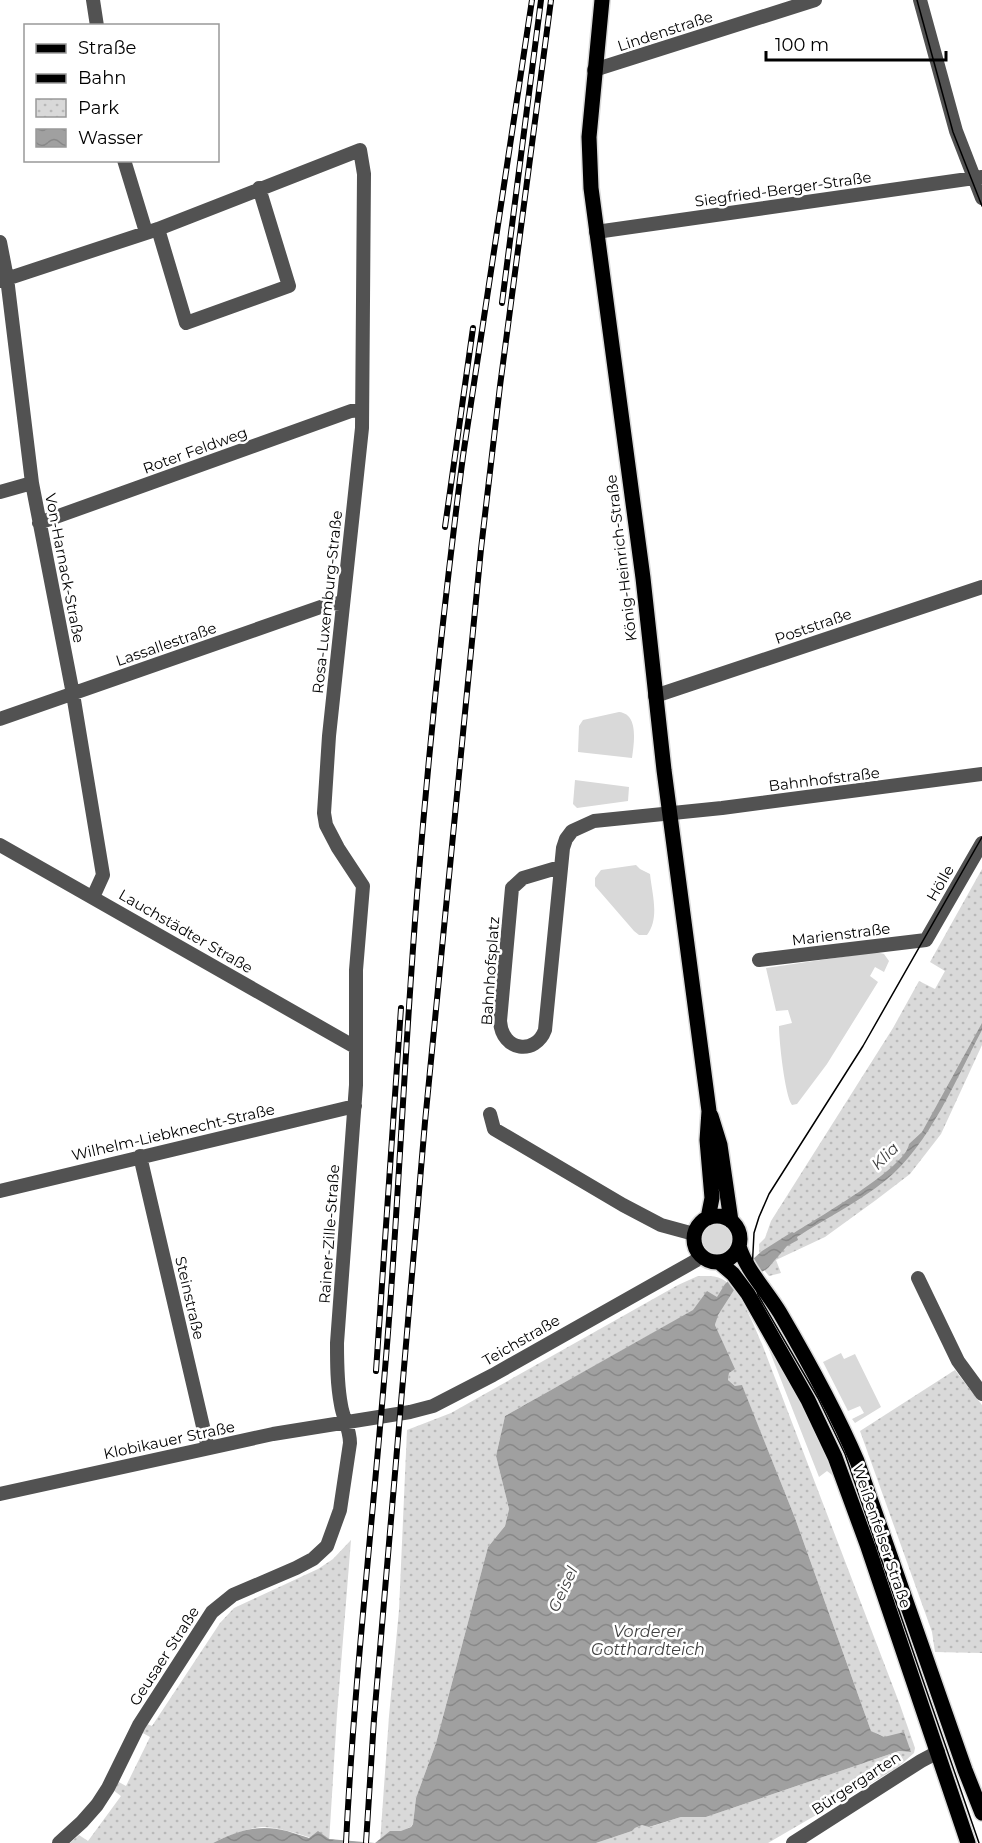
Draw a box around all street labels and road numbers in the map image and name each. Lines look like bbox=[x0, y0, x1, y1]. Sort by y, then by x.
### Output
street label: Lindenstraße bbox=[615, 7, 715, 55]
street label: Siegfried-Berger-Straße bbox=[694, 167, 872, 211]
street label: Roter Feldweg bbox=[140, 422, 250, 478]
street label: König-Heinrich-Straße bbox=[601, 474, 641, 642]
street label: Von-Harnack-Straße bbox=[41, 492, 89, 644]
street label: Rosa-Luxemburg-Straße bbox=[308, 509, 346, 695]
street label: Poststraße bbox=[772, 604, 854, 648]
street label: Lassallestraße bbox=[113, 618, 219, 670]
street label: Bahnhofstraße bbox=[767, 763, 881, 795]
street label: Hölle bbox=[922, 861, 958, 905]
street label: Lauchstädter Straße bbox=[116, 885, 256, 977]
street label: Bahnhofsplatz bbox=[477, 916, 503, 1026]
street label: Marienstraße bbox=[791, 919, 891, 949]
street label: Wilhelm-Liebknecht-Straße bbox=[70, 1099, 276, 1165]
street label: Rainer-Zille-Straße bbox=[315, 1164, 343, 1304]
street label: Steinstraße bbox=[171, 1254, 209, 1342]
street label: Teichstraße bbox=[479, 1310, 563, 1370]
street label: Klobikauer Straße bbox=[102, 1417, 236, 1463]
street label: Weißenfelser Straße bbox=[848, 1461, 916, 1611]
street label: Geusaer Straße bbox=[125, 1603, 203, 1709]
street label: Bürgergarten bbox=[808, 1747, 904, 1819]

